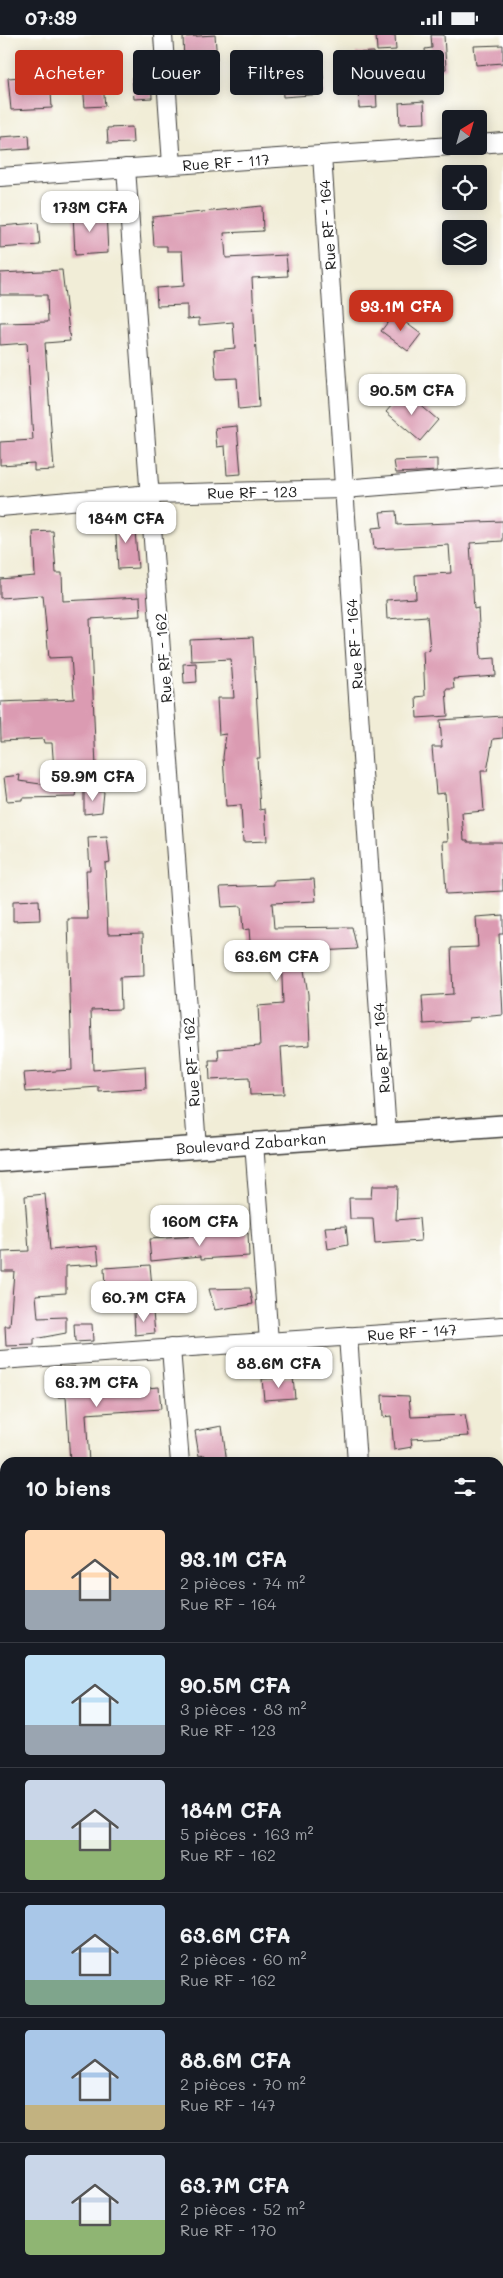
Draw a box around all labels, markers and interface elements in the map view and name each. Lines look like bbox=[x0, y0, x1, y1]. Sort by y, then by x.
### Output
text: 07:39 bbox=[25, 5, 77, 30]
chip: Acheter bbox=[15, 50, 123, 95]
chip: Louer bbox=[133, 50, 220, 95]
chip: Filtres bbox=[230, 50, 323, 95]
chip: Nouveau bbox=[333, 50, 444, 95]
north arrow bbox=[442, 110, 488, 155]
map controls bbox=[442, 110, 487, 265]
street label: Rue RF - 117 bbox=[182, 149, 270, 175]
button: locate bbox=[442, 165, 487, 210]
street label: Rue RF - 164 bbox=[314, 179, 340, 271]
pin: 173M CFA bbox=[38, 191, 142, 233]
text: 173M CFA bbox=[52, 196, 128, 217]
button: layers bbox=[442, 220, 487, 265]
pin: 93.1M CFA bbox=[344, 289, 458, 332]
text: 93.1M CFA bbox=[360, 295, 442, 316]
pin: 90.5M CFA bbox=[355, 373, 469, 416]
text: 90.5M CFA bbox=[370, 379, 454, 400]
street label: Rue RF - 123 bbox=[207, 481, 297, 503]
pin: 184M CFA bbox=[74, 501, 178, 544]
text: 184M CFA bbox=[87, 507, 165, 528]
street label: Rue RF - 164 bbox=[341, 598, 367, 690]
street label: Rue RF - 162 bbox=[150, 612, 176, 704]
pin: 59.9M CFA bbox=[36, 759, 150, 802]
text: 59.9M CFA bbox=[51, 765, 135, 786]
pin: 63.6M CFA bbox=[220, 939, 334, 982]
text: 63.6M CFA bbox=[235, 945, 319, 966]
street label: Rue RF - 164 bbox=[368, 1002, 394, 1094]
street label: Rue RF - 162 bbox=[178, 1016, 204, 1108]
street label: Boulevard Zabarkan bbox=[175, 1128, 327, 1158]
pin: 160M CFA bbox=[148, 1205, 252, 1247]
text: 160M CFA bbox=[161, 1210, 239, 1231]
pin: 60.7M CFA bbox=[87, 1281, 201, 1323]
text: 60.7M CFA bbox=[102, 1286, 186, 1307]
street label: Rue RF - 147 bbox=[367, 1319, 457, 1345]
pin: 88.6M CFA bbox=[222, 1347, 336, 1389]
text: 88.6M CFA bbox=[237, 1352, 321, 1373]
pin: 63.7M CFA bbox=[40, 1365, 154, 1408]
text: 63.7M CFA bbox=[55, 1371, 139, 1392]
icon: filters bbox=[451, 1473, 479, 1501]
text: 10 biens bbox=[25, 1474, 111, 1501]
text: 93.1M CFA bbox=[180, 1545, 287, 1572]
icon: home bbox=[65, 1550, 125, 1610]
text: 2 pièces · 74 m² bbox=[180, 1572, 305, 1593]
text: Rue RF - 164 bbox=[180, 1593, 276, 1614]
text: 90.5M CFA bbox=[180, 1671, 291, 1698]
icon: home bbox=[65, 1675, 125, 1735]
text: 3 pièces · 83 m² bbox=[180, 1698, 306, 1719]
text: Rue RF - 123 bbox=[180, 1719, 276, 1740]
text: 184M CFA bbox=[180, 1796, 282, 1823]
icon: home bbox=[65, 1800, 125, 1860]
text: 5 pièces · 163 m² bbox=[180, 1823, 314, 1844]
text: Rue RF - 162 bbox=[180, 1844, 276, 1865]
text: 63.6M CFA bbox=[180, 1921, 291, 1948]
icon: home bbox=[65, 1925, 125, 1985]
text: 2 pièces · 60 m² bbox=[180, 1948, 306, 1969]
text: Rue RF - 162 bbox=[180, 1969, 276, 1990]
text: 88.6M CFA bbox=[180, 2046, 291, 2073]
icon: home bbox=[65, 2050, 125, 2110]
text: 2 pièces · 70 m² bbox=[180, 2073, 306, 2094]
text: Rue RF - 147 bbox=[180, 2094, 276, 2115]
text: 63.7M CFA bbox=[180, 2171, 290, 2198]
icon: home bbox=[65, 2175, 125, 2235]
text: 2 pièces · 52 m² bbox=[180, 2198, 305, 2219]
text: Rue RF - 170 bbox=[180, 2219, 276, 2240]

